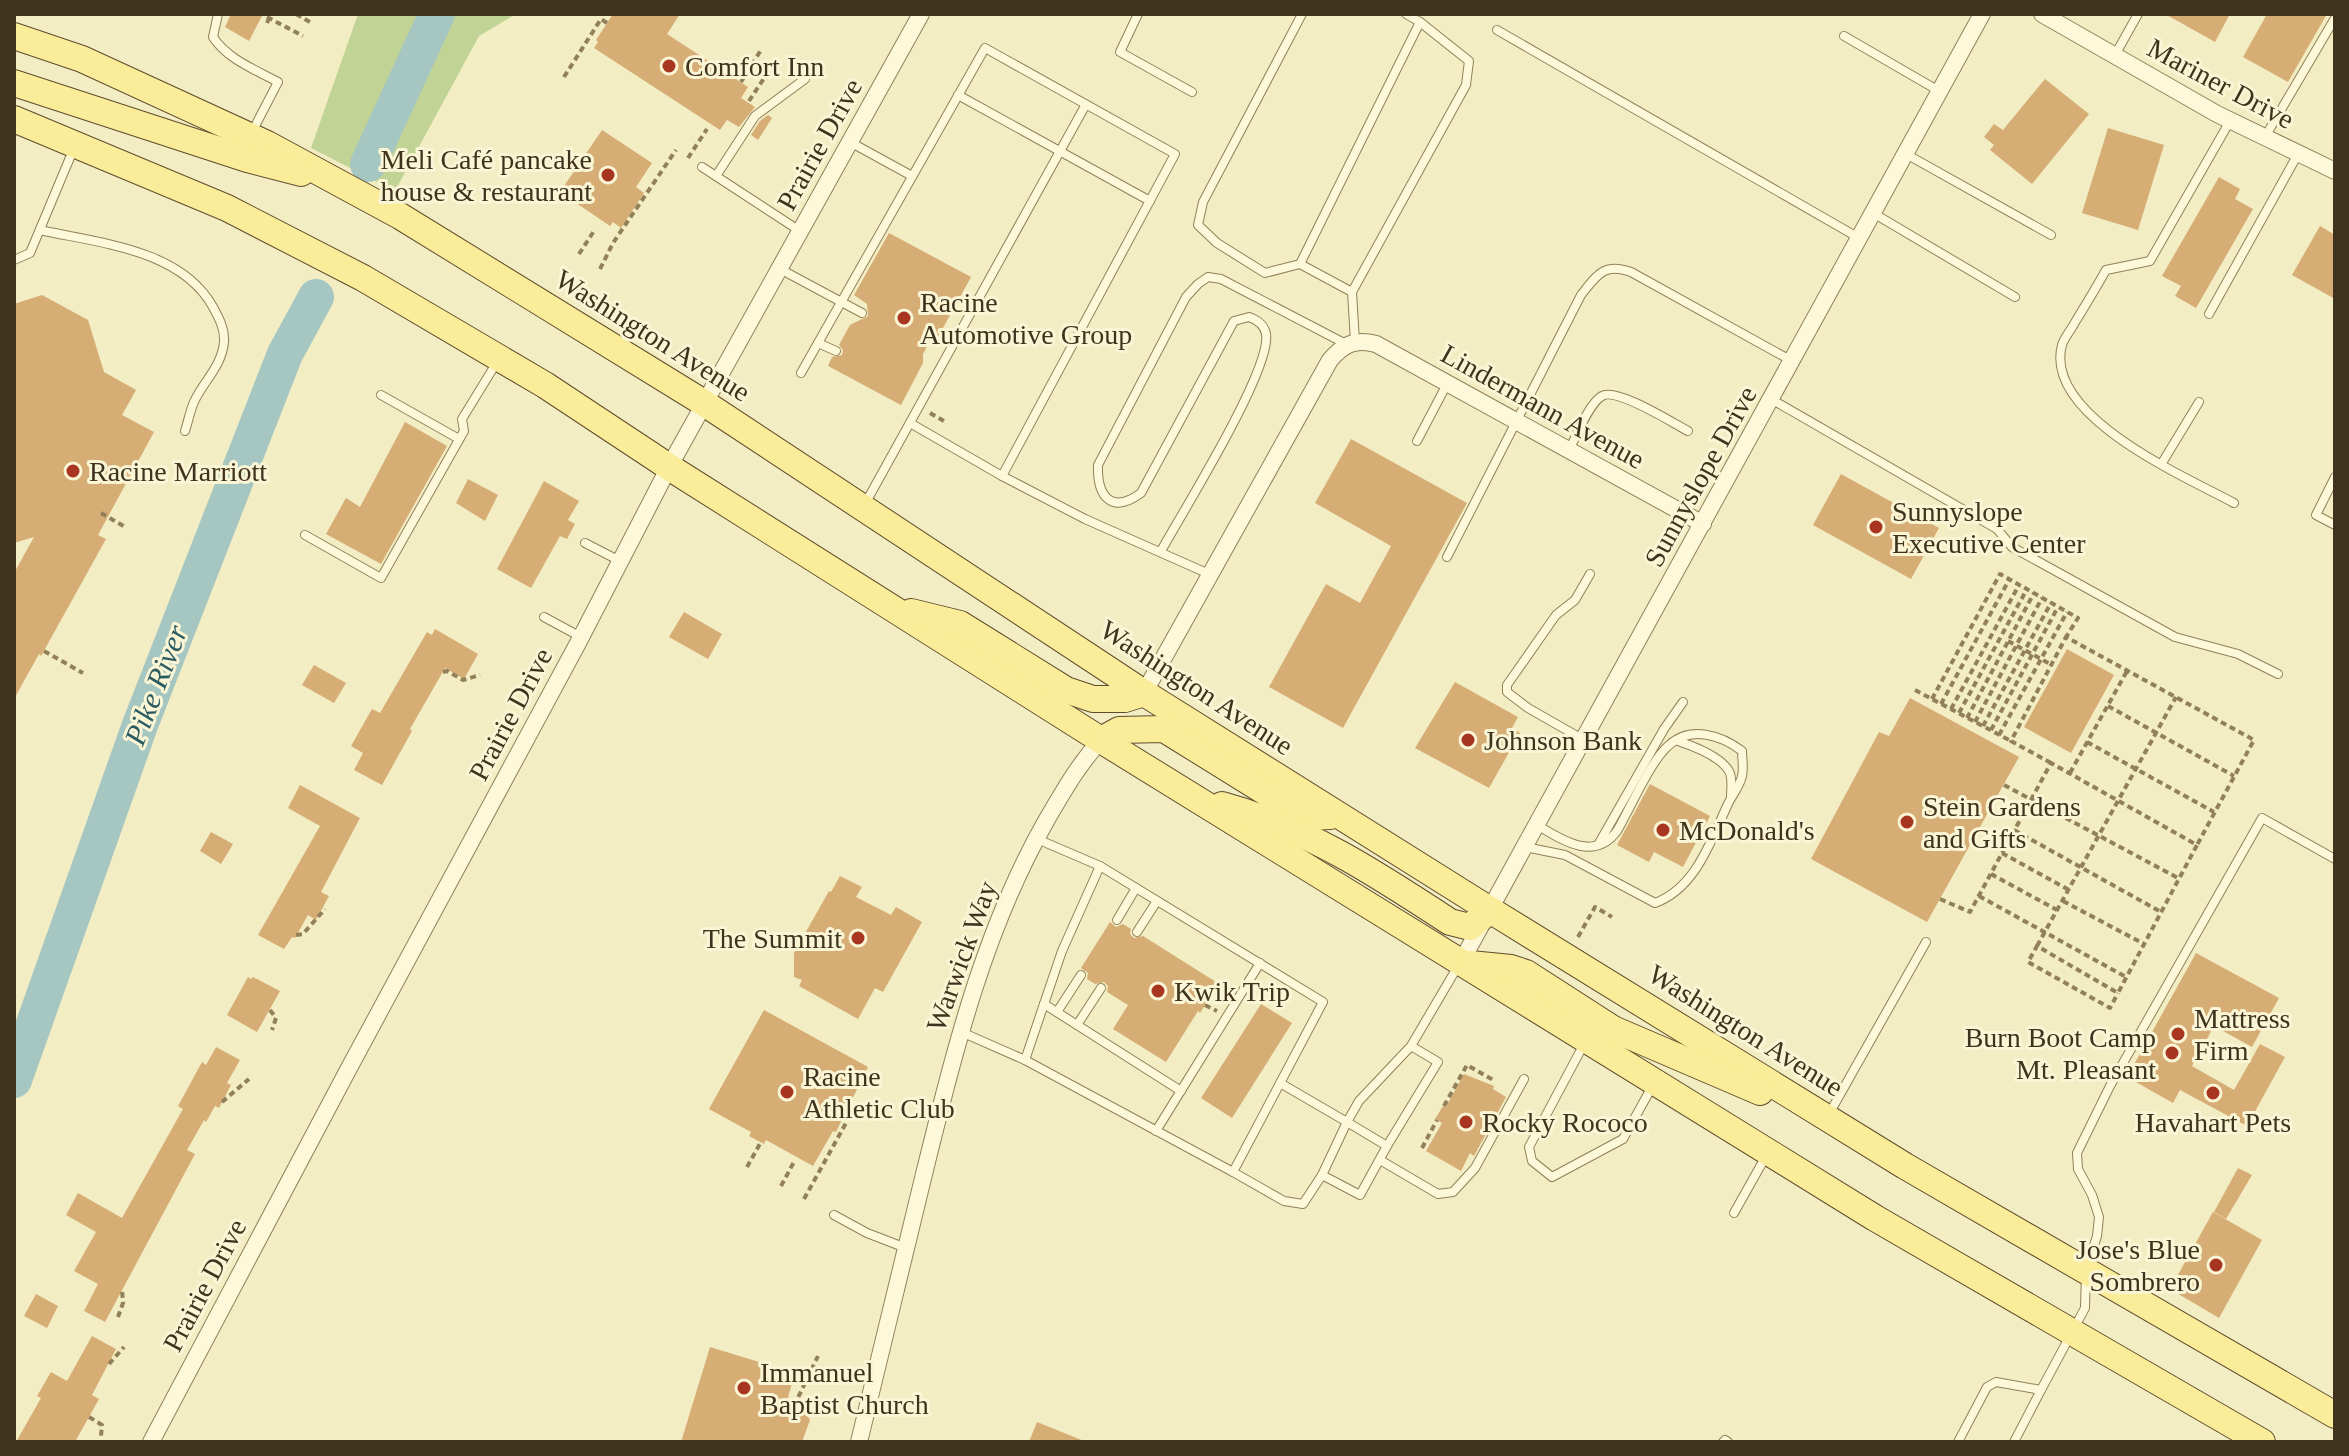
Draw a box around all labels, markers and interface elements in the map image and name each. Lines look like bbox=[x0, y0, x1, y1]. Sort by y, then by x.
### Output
street label: Mariner Drive bbox=[2142, 32, 2299, 135]
place label: Comfort Inn bbox=[685, 51, 824, 82]
marker: Comfort Inn bbox=[660, 57, 678, 75]
street label: Prairie Drive bbox=[771, 73, 868, 215]
place label: Meli Café pancake house & restaurant bbox=[381, 144, 592, 207]
marker: Meli Café pancake house & restaurant bbox=[599, 166, 617, 184]
street label: Washington Avenue bbox=[550, 263, 756, 408]
place label: Racine Automotive Group bbox=[920, 287, 1132, 350]
marker: Racine Automotive Group bbox=[895, 309, 913, 327]
street label: Lindermann Avenue bbox=[1436, 338, 1650, 475]
street label: Sunnyslope Drive bbox=[1638, 381, 1763, 572]
place label: Racine Marriott bbox=[89, 456, 267, 487]
marker: Racine Marriott bbox=[64, 462, 82, 480]
place label: Sunnyslope Executive Center bbox=[1892, 496, 2086, 559]
marker: Sunnyslope Executive Center bbox=[1867, 518, 1885, 536]
street label: Washington Avenue bbox=[1095, 614, 1299, 761]
water label: Pike River bbox=[117, 620, 194, 750]
street label: Prairie Drive bbox=[463, 643, 558, 786]
place label: Johnson Bank bbox=[1484, 725, 1642, 756]
marker: Johnson Bank bbox=[1459, 731, 1477, 749]
place label: Stein Gardens and Gifts bbox=[1923, 791, 2081, 854]
marker: Stein Gardens and Gifts bbox=[1898, 813, 1916, 831]
place label: McDonald's bbox=[1679, 815, 1815, 846]
marker: McDonald's bbox=[1654, 821, 1672, 839]
street label: Warwick Way bbox=[920, 877, 1003, 1035]
place label: The Summit bbox=[703, 923, 842, 954]
marker: The Summit bbox=[849, 929, 867, 947]
street label: Washington Avenue bbox=[1643, 958, 1849, 1103]
place label: Kwik Trip bbox=[1174, 976, 1290, 1007]
marker: Kwik Trip bbox=[1149, 982, 1167, 1000]
place label: Mattress Firm bbox=[2194, 1003, 2290, 1066]
place label: Burn Boot Camp Mt. Pleasant bbox=[1965, 1022, 2156, 1085]
marker: Mattress Firm bbox=[2169, 1025, 2187, 1043]
marker: Burn Boot Camp Mt. Pleasant bbox=[2163, 1044, 2181, 1062]
place label: Racine Athletic Club bbox=[803, 1061, 955, 1124]
marker: Racine Athletic Club bbox=[778, 1083, 796, 1101]
marker: Havahart Pets bbox=[2204, 1084, 2222, 1102]
place label: Rocky Rococo bbox=[1482, 1107, 1648, 1138]
place label: Havahart Pets bbox=[2135, 1107, 2291, 1138]
marker: Rocky Rococo bbox=[1457, 1113, 1475, 1131]
street label: Prairie Drive bbox=[157, 1214, 252, 1357]
place label: Jose's Blue Sombrero bbox=[2076, 1234, 2200, 1297]
marker: Jose's Blue Sombrero bbox=[2207, 1256, 2225, 1274]
place label: Immanuel Baptist Church bbox=[760, 1357, 929, 1420]
marker: Immanuel Baptist Church bbox=[735, 1379, 753, 1397]

